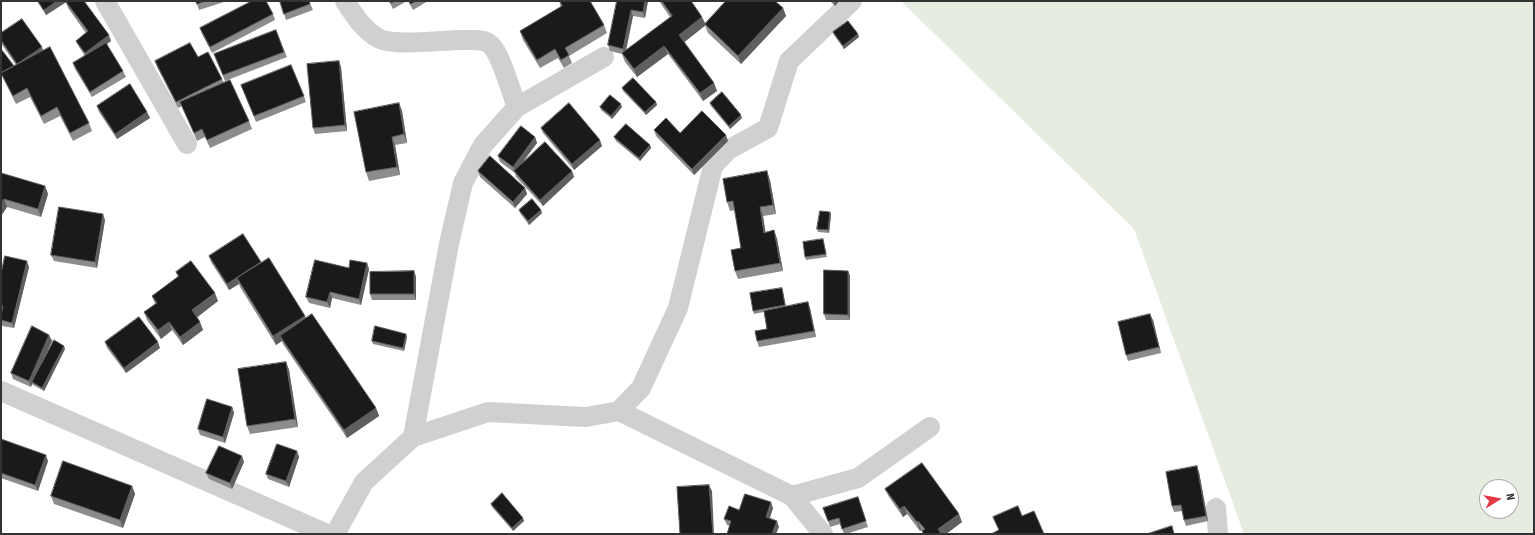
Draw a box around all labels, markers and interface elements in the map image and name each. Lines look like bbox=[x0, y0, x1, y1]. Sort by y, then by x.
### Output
north arrow bbox=[1479, 479, 1519, 519]
text: N bbox=[1503, 492, 1517, 501]

